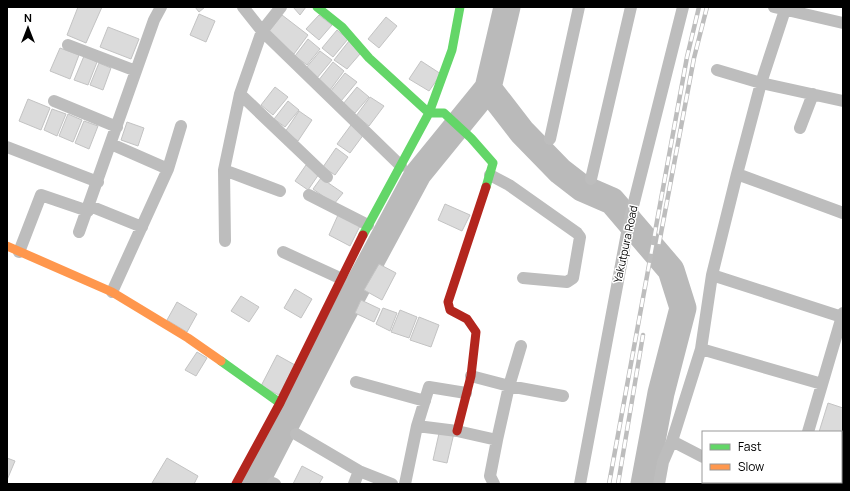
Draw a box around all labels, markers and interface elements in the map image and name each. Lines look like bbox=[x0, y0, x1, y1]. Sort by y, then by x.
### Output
north arrow bbox=[8, 8, 48, 48]
text: N bbox=[24, 10, 32, 25]
street label: Yakutpura Road bbox=[609, 204, 641, 284]
legend bbox=[702, 431, 842, 483]
text: Fast bbox=[738, 438, 762, 455]
text: Slow bbox=[738, 458, 764, 475]

